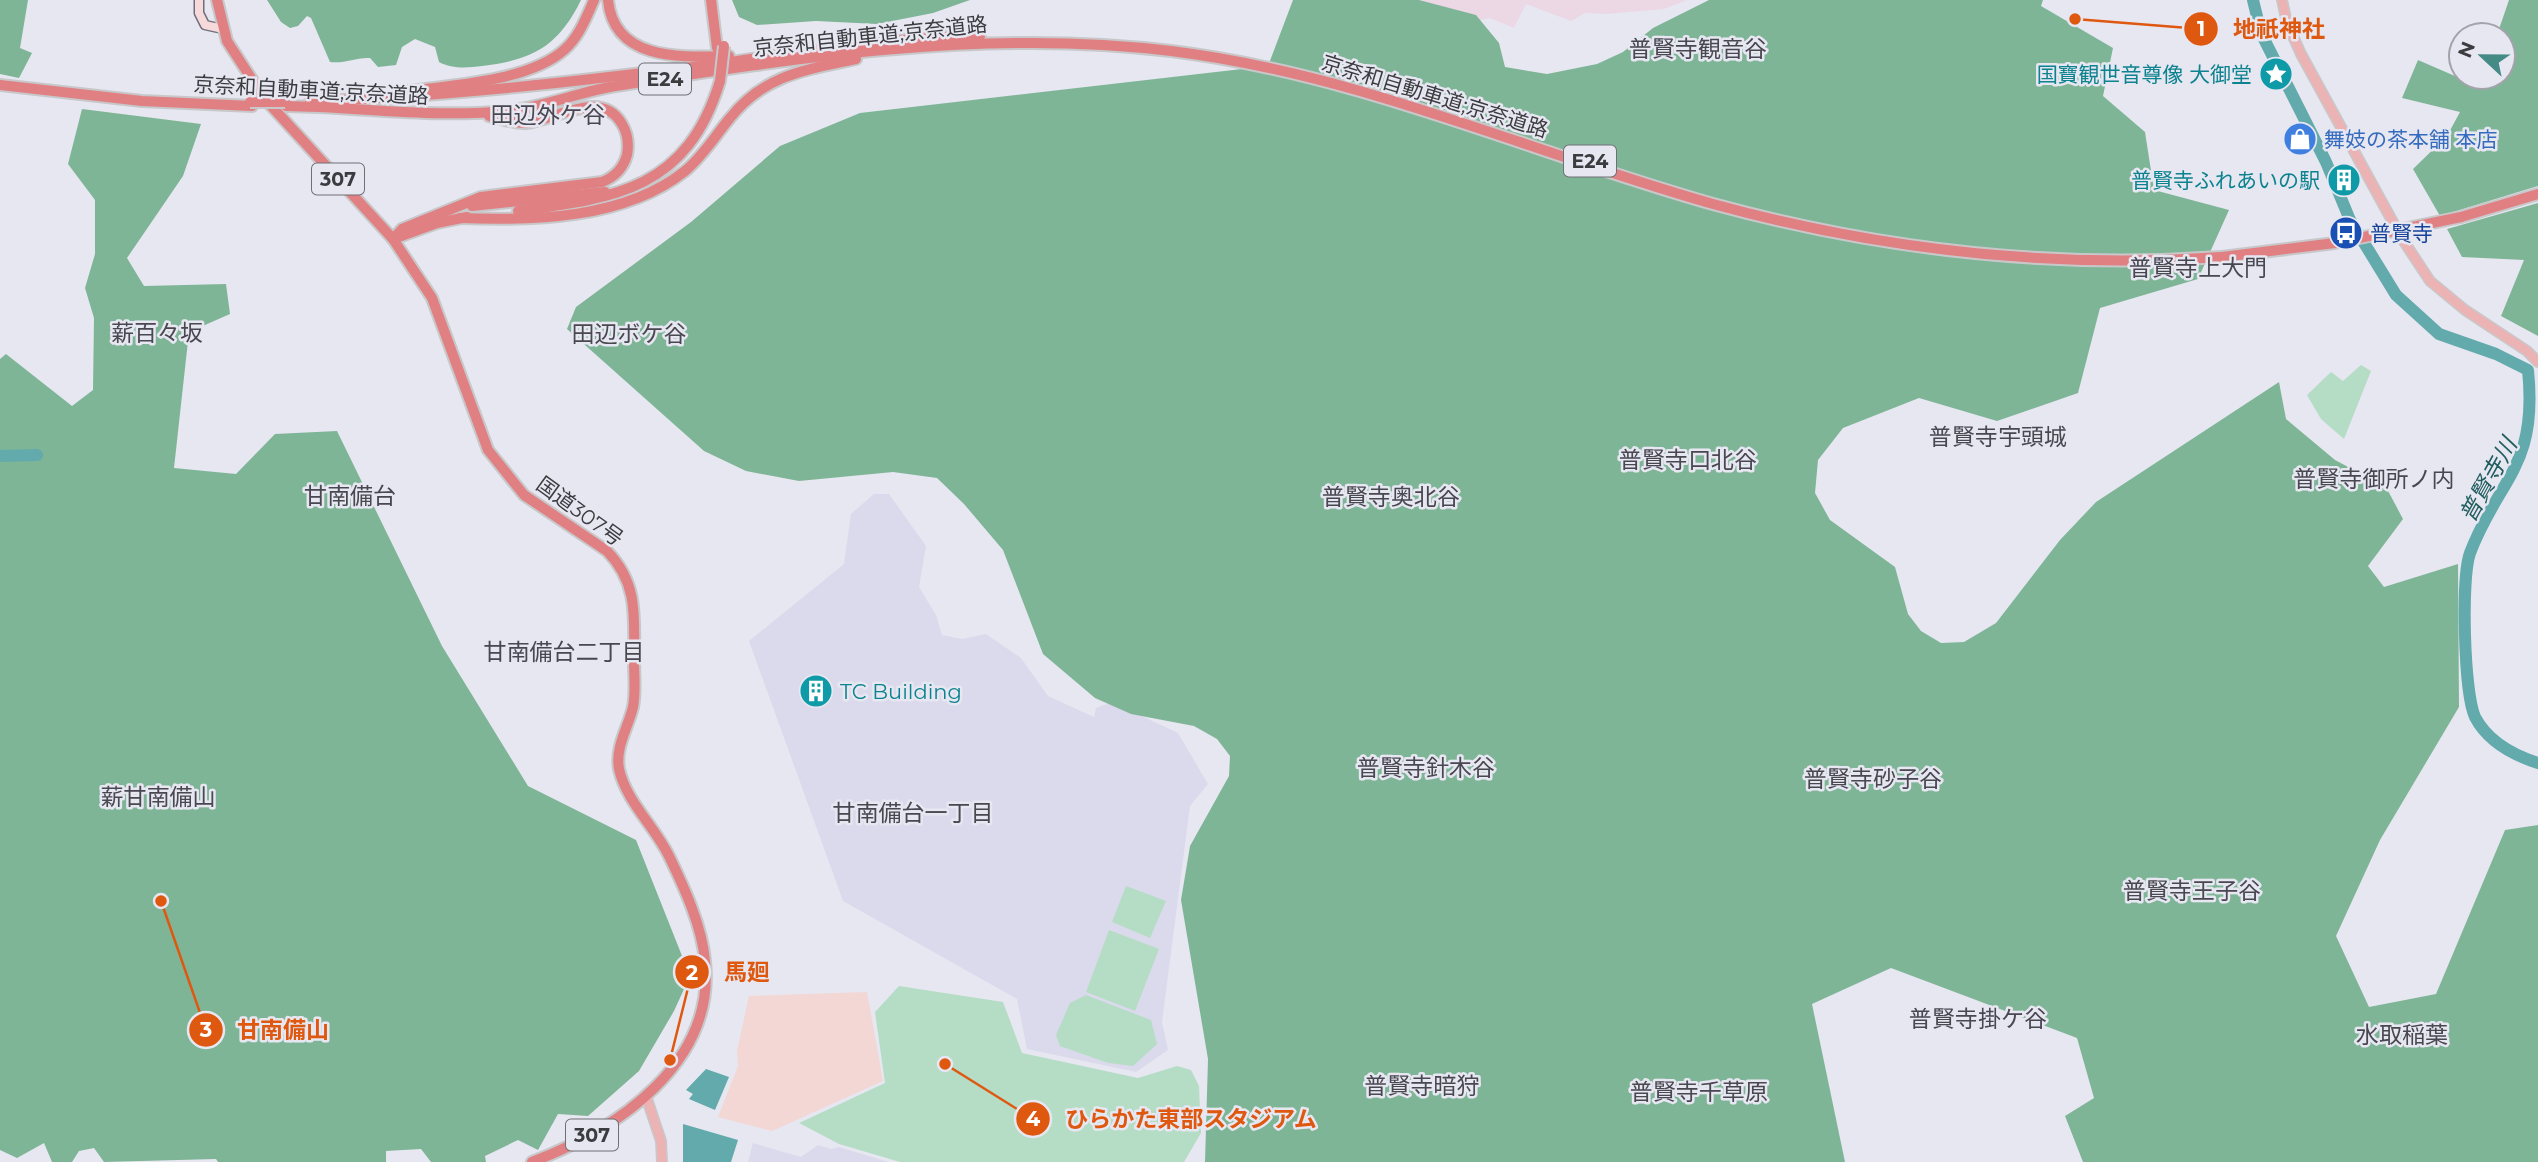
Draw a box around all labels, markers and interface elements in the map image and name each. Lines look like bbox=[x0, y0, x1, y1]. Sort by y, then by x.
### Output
callout: 地祇神社 bbox=[2184, 7, 2339, 51]
street label: 京奈和自動車道;京奈道路 bbox=[752, 11, 988, 61]
text: 地祇神社 bbox=[2233, 15, 2325, 43]
text: 1 bbox=[2197, 16, 2205, 41]
north arrow bbox=[2447, 21, 2517, 91]
district label: 普賢寺観音谷 bbox=[1629, 35, 1767, 63]
text: N bbox=[2453, 38, 2480, 61]
street label: 京奈和自動車道;京奈道路 bbox=[1319, 50, 1551, 142]
place icon: 国寶観世音尊像 大御堂 bbox=[2257, 55, 2295, 93]
place label: 国寶観世音尊像 大御堂 bbox=[2036, 62, 2252, 87]
road number: E24 bbox=[639, 64, 691, 94]
street label: 京奈和自動車道;京奈道路 bbox=[193, 71, 429, 109]
district label: 田辺外ケ谷 bbox=[491, 101, 606, 129]
shop icon: 舞妓の茶本舗 本店 bbox=[2281, 120, 2319, 158]
place label: 舞妓の茶本舗 本店 bbox=[2324, 127, 2498, 152]
road number: E24 bbox=[1564, 146, 1616, 176]
building icon: 普賢寺ふれあいの駅 bbox=[2325, 161, 2363, 199]
road number: 307 bbox=[312, 164, 364, 195]
place label: 普賢寺ふれあいの駅 bbox=[2131, 168, 2320, 193]
bus stop icon: 普賢寺 bbox=[2327, 214, 2365, 252]
place label: 普賢寺 bbox=[2370, 221, 2433, 246]
district label: 普賢寺上大門 bbox=[2129, 254, 2267, 282]
district label: 薪百々坂 bbox=[111, 319, 203, 347]
district label: 田辺ボケ谷 bbox=[572, 320, 687, 348]
district label: 普賢寺宇頭城 bbox=[1929, 423, 2067, 451]
water label: 普賢寺川 bbox=[2453, 430, 2524, 527]
district label: 普賢寺口北谷 bbox=[1619, 446, 1757, 474]
district label: 普賢寺御所ノ内 bbox=[2294, 465, 2455, 493]
street label: 国道307号 bbox=[532, 471, 628, 551]
district label: 甘南備台 bbox=[304, 482, 396, 510]
district label: 普賢寺奥北谷 bbox=[1322, 483, 1460, 511]
district label: 甘南備台二丁目 bbox=[484, 638, 645, 666]
building icon: TC Building bbox=[797, 672, 835, 710]
place label: TC Building bbox=[840, 679, 962, 704]
district label: 普賢寺針木谷 bbox=[1357, 754, 1495, 782]
district label: 普賢寺砂子谷 bbox=[1804, 765, 1942, 793]
district label: 薪甘南備山 bbox=[101, 783, 216, 811]
district label: 甘南備台一丁目 bbox=[833, 799, 994, 827]
district label: 普賢寺王子谷 bbox=[2123, 877, 2261, 905]
callout: 馬廻 bbox=[675, 950, 784, 994]
text: 馬廻 bbox=[724, 958, 770, 986]
text: 2 bbox=[686, 960, 698, 985]
district label: 普賢寺掛ケ谷 bbox=[1909, 1005, 2047, 1033]
callout: 甘南備山 bbox=[188, 1008, 343, 1052]
text: 甘南備山 bbox=[237, 1016, 329, 1044]
text: 3 bbox=[199, 1017, 212, 1042]
district label: 水取稲葉 bbox=[2356, 1021, 2448, 1049]
district label: 普賢寺暗狩 bbox=[1365, 1072, 1480, 1100]
district label: 普賢寺千草原 bbox=[1630, 1078, 1768, 1106]
callout: ひらかた東部スタジアム bbox=[1016, 1097, 1332, 1141]
text: ひらかた東部スタジアム bbox=[1065, 1105, 1317, 1133]
text: 4 bbox=[1026, 1106, 1041, 1131]
road number: 307 bbox=[566, 1120, 618, 1150]

